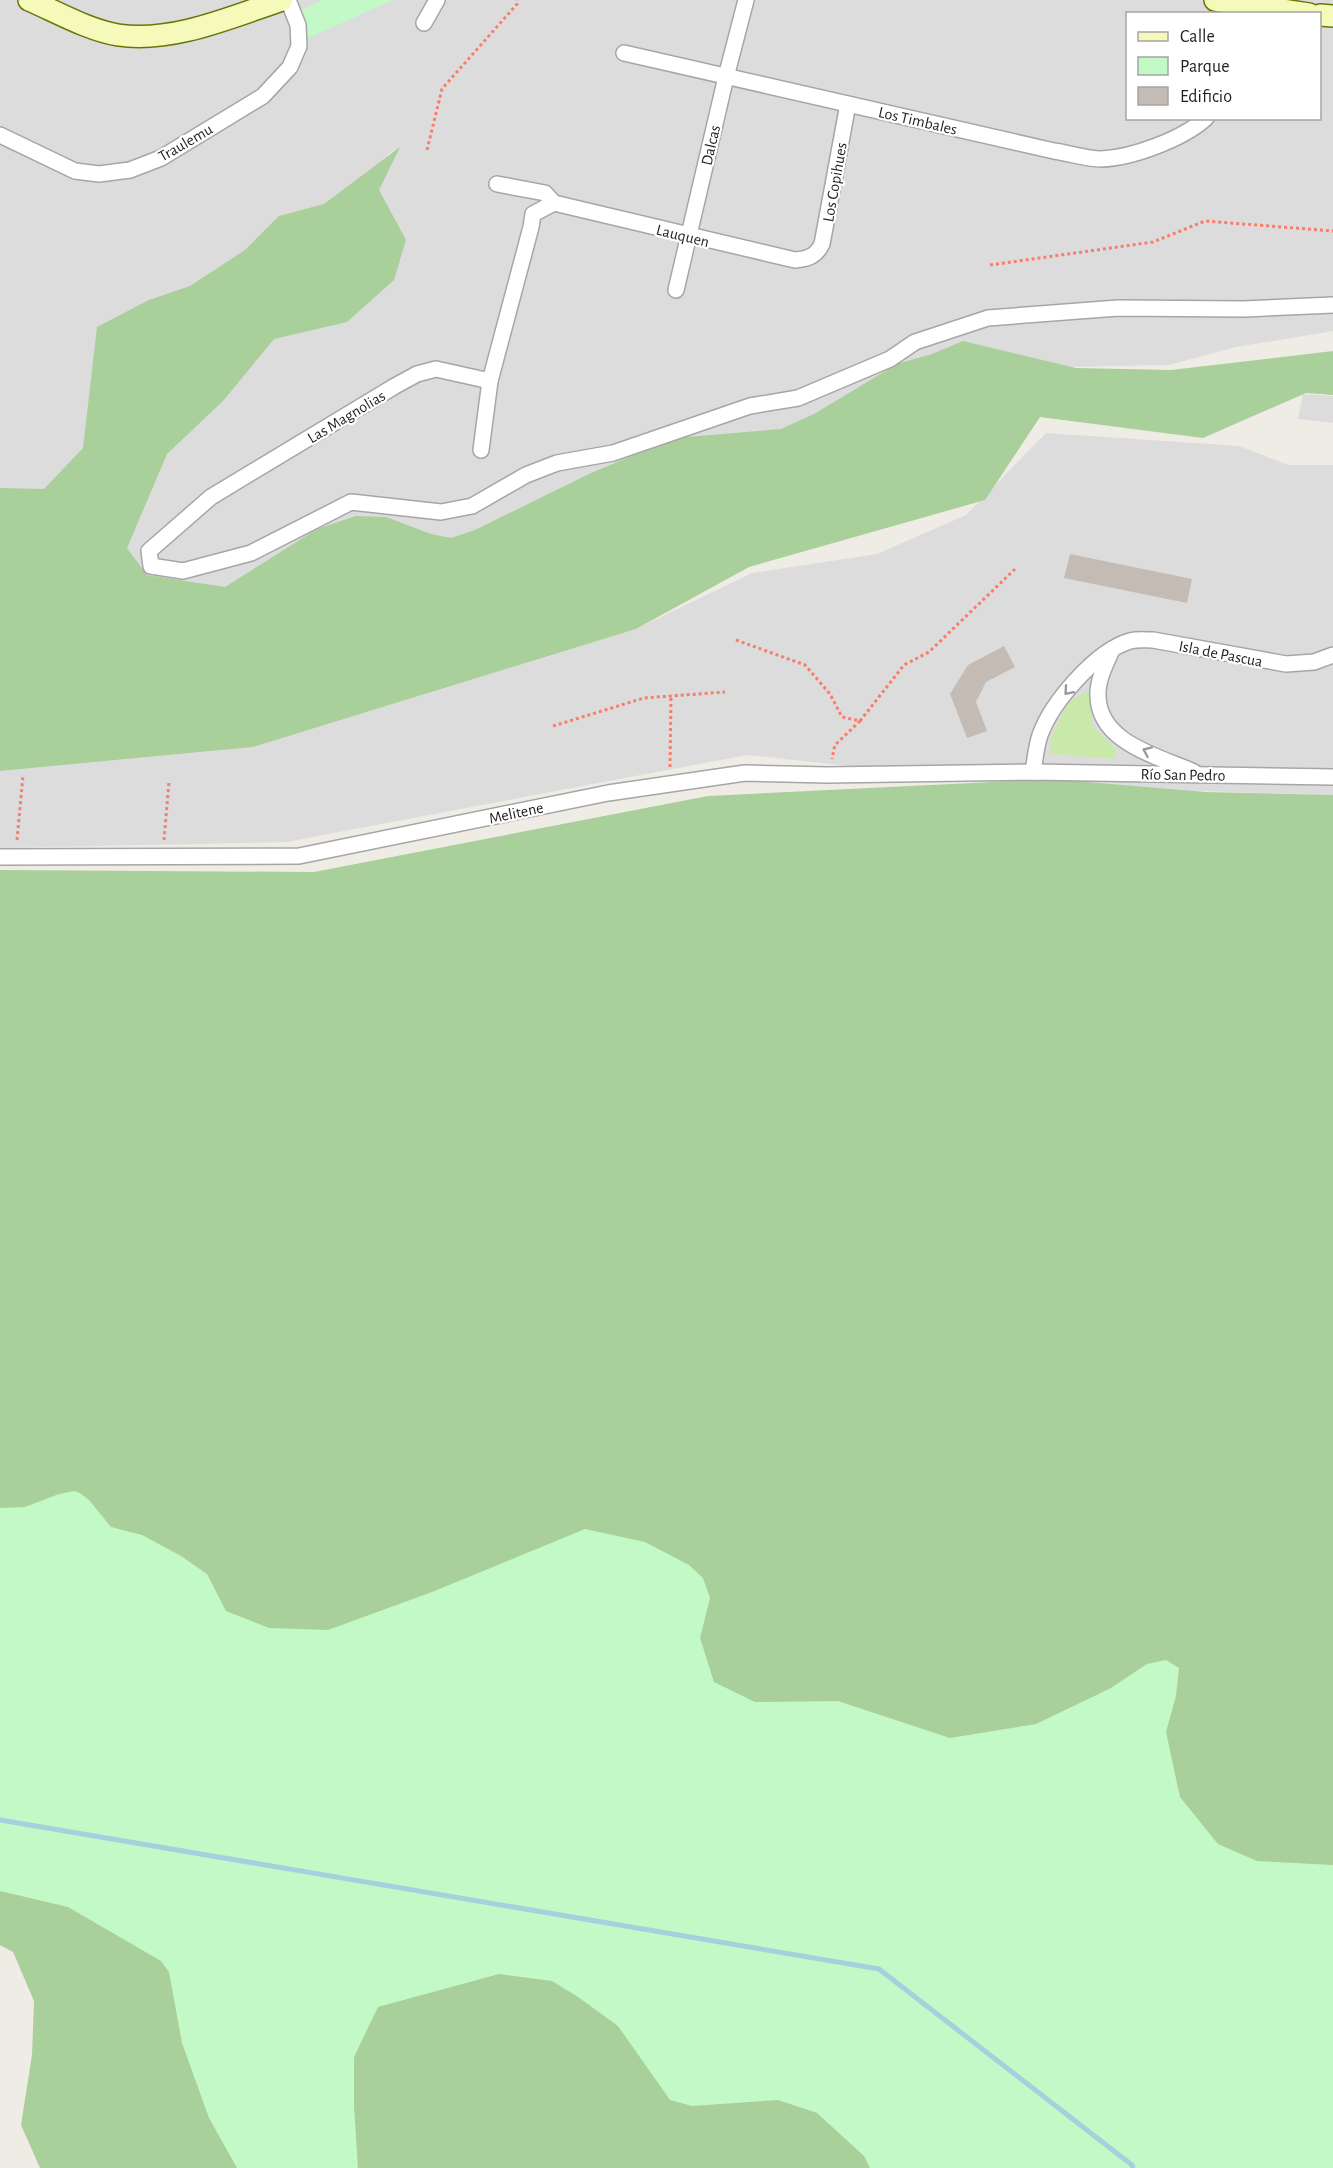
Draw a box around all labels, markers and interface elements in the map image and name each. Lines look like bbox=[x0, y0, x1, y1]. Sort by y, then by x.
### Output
legend bbox=[1126, 12, 1321, 120]
text: Calle bbox=[1180, 28, 1215, 46]
text: Parque bbox=[1180, 58, 1229, 76]
text: Edificio bbox=[1180, 88, 1232, 106]
street label: Los Timbales bbox=[877, 104, 959, 138]
street label: Traulemu bbox=[156, 121, 215, 165]
street label: Dalcas bbox=[699, 123, 723, 167]
street label: Los Copihues bbox=[820, 141, 850, 223]
street label: Lauquen bbox=[655, 222, 711, 250]
street label: Las Magnolias bbox=[305, 387, 388, 446]
street label: Isla de Pascua bbox=[1178, 638, 1264, 670]
one-way arrow bbox=[1064, 684, 1075, 695]
one-way arrow bbox=[1143, 746, 1154, 758]
street label: Río San Pedro bbox=[1140, 766, 1226, 784]
street label: Melitene bbox=[487, 799, 545, 827]

